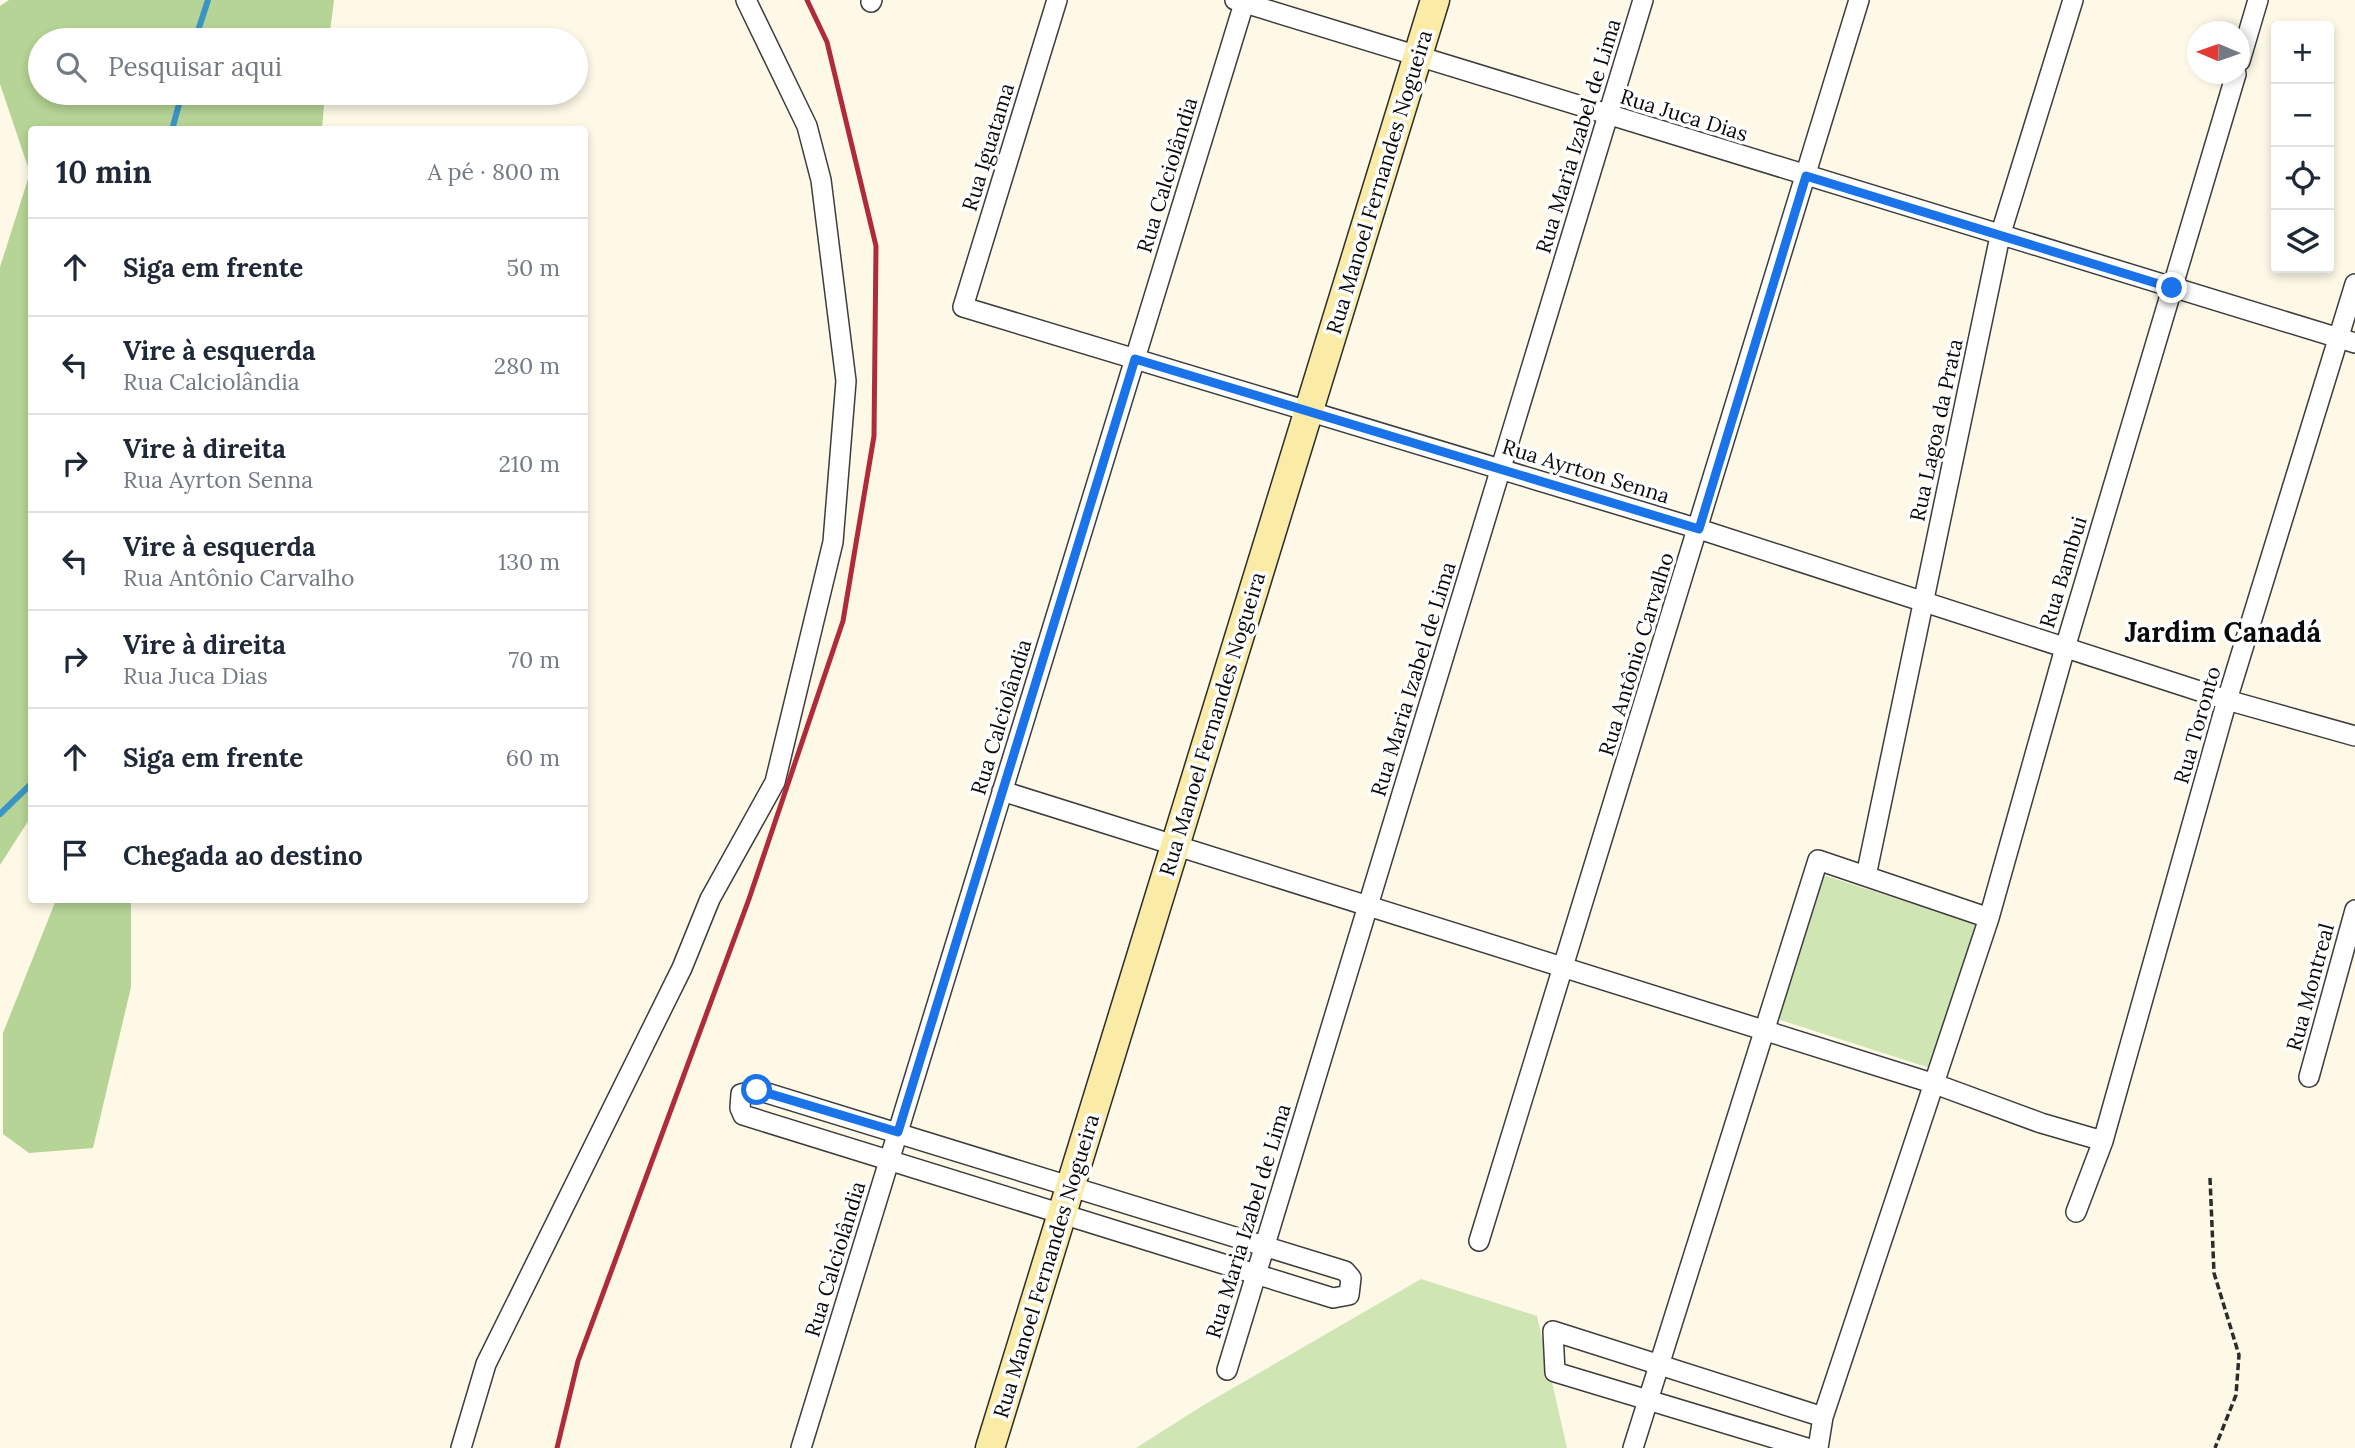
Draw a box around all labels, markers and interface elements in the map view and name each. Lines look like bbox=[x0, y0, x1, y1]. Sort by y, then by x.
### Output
street label: Rua Maria Izabel de Lima bbox=[1529, 15, 1627, 257]
north arrow bbox=[2187, 21, 2250, 84]
map controls bbox=[2271, 21, 2334, 273]
button: + bbox=[2271, 21, 2334, 84]
street label: Rua Manoel Fernandes Nogueira bbox=[1320, 27, 1438, 337]
search box bbox=[28, 28, 588, 105]
icon: search bbox=[52, 48, 90, 86]
text: Pesquisar aqui bbox=[108, 50, 282, 83]
street label: Rua Iguatama bbox=[956, 80, 1020, 214]
street label: Rua Juca Dias bbox=[1617, 83, 1751, 147]
button: − bbox=[2271, 84, 2334, 147]
street label: Rua Calciolândia bbox=[1131, 94, 1204, 256]
button: locate bbox=[2271, 147, 2334, 210]
text: 10 min bbox=[56, 153, 152, 191]
text: A pé · 800 m bbox=[427, 157, 560, 186]
button: layers bbox=[2271, 210, 2334, 273]
icon: ahead bbox=[56, 248, 94, 286]
text: Siga em frente bbox=[123, 251, 303, 284]
text: 50 m bbox=[507, 253, 560, 282]
route end bbox=[2156, 272, 2187, 303]
text: Vire à esquerda bbox=[123, 334, 316, 367]
street label: Rua Lagoa da Prata bbox=[1903, 336, 1969, 524]
icon: left bbox=[56, 346, 94, 384]
text: 280 m bbox=[494, 351, 560, 380]
text: Rua Calciolândia bbox=[123, 367, 300, 396]
text: Vire à direita bbox=[123, 432, 286, 465]
street label: Rua Ayrton Senna bbox=[1499, 433, 1673, 509]
icon: right bbox=[56, 444, 94, 482]
text: 210 m bbox=[498, 449, 560, 478]
text: Rua Ayrton Senna bbox=[123, 465, 313, 494]
street label: Rua Bambui bbox=[2033, 513, 2093, 631]
text: Vire à esquerda bbox=[123, 530, 316, 563]
icon: left bbox=[56, 542, 94, 580]
text: 130 m bbox=[498, 547, 560, 576]
street label: Rua Antônio Carvalho bbox=[1592, 549, 1680, 759]
street label: Rua Maria Izabel de Lima bbox=[1364, 558, 1462, 800]
text: Rua Antônio Carvalho bbox=[123, 563, 354, 592]
street label: Rua Manoel Fernandes Nogueira bbox=[1153, 569, 1271, 879]
district label: Jardim Canadá bbox=[2125, 614, 2322, 650]
text: Vire à direita bbox=[123, 628, 286, 661]
street label: Rua Calciolândia bbox=[965, 636, 1038, 798]
icon: right bbox=[56, 640, 94, 678]
text: 70 m bbox=[509, 645, 560, 674]
text: Rua Juca Dias bbox=[123, 661, 268, 690]
street label: Rua Toronto bbox=[2167, 663, 2227, 787]
icon: ahead bbox=[56, 738, 94, 776]
text: Siga em frente bbox=[123, 741, 303, 774]
text: 60 m bbox=[506, 743, 560, 772]
icon: arrive bbox=[56, 836, 94, 874]
text: Chegada ao destino bbox=[123, 839, 363, 872]
street label: Rua Montreal bbox=[2280, 920, 2340, 1054]
route start bbox=[741, 1074, 772, 1105]
street label: Rua Maria Izabel de Lima bbox=[1199, 1100, 1297, 1342]
street label: Rua Manoel Fernandes Nogueira bbox=[987, 1111, 1105, 1421]
street label: Rua Calciolândia bbox=[799, 1178, 872, 1340]

